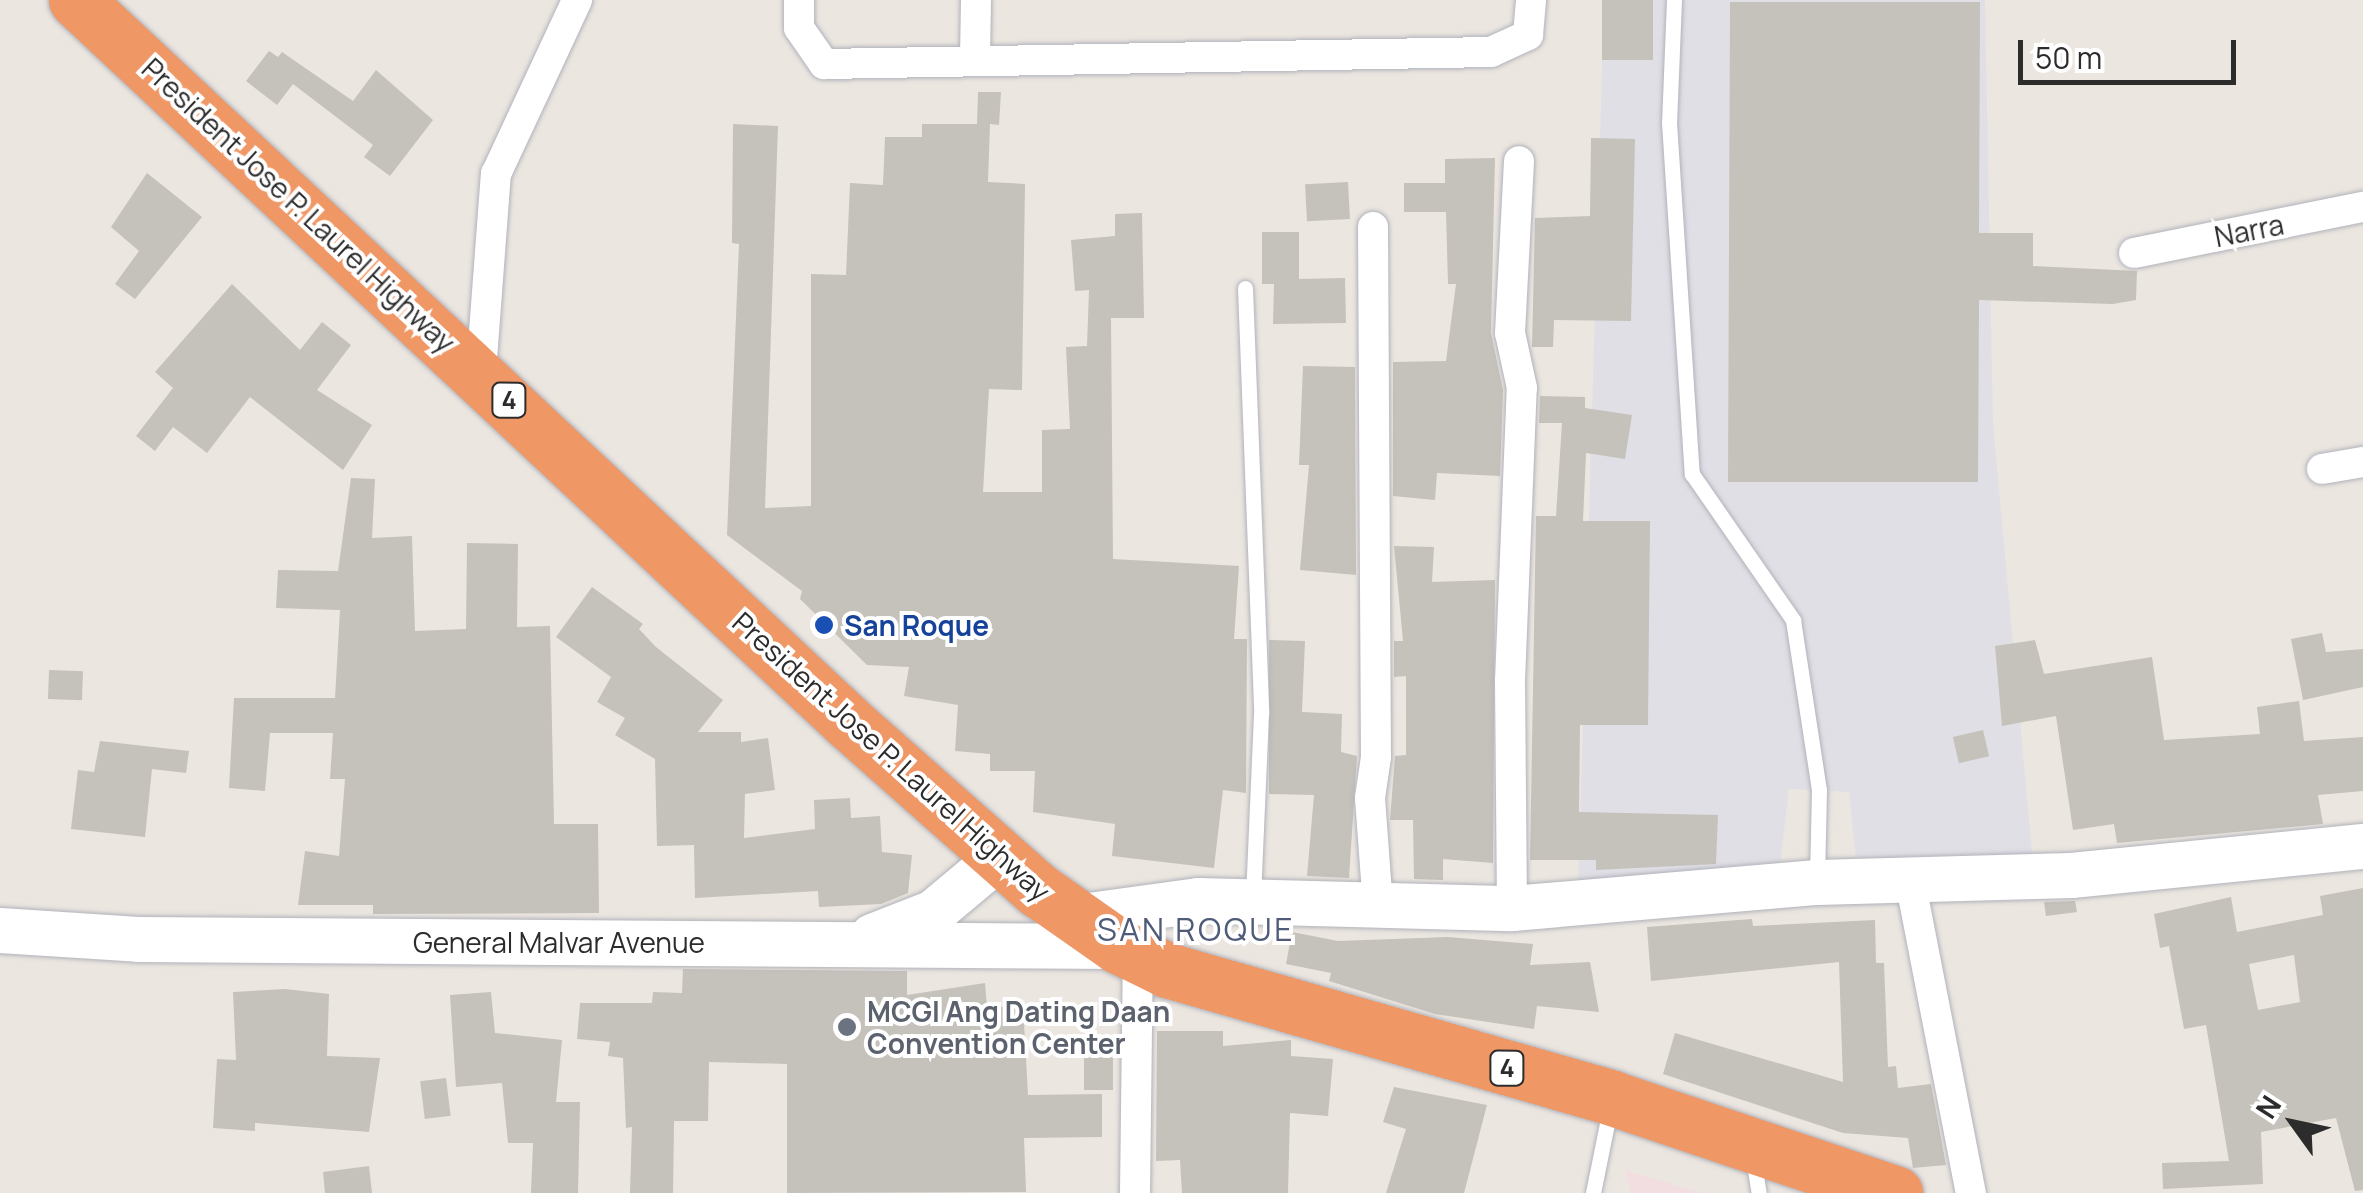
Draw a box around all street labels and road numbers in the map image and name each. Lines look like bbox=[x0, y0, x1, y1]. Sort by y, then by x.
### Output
street label: President Jose P. Laurel Highway bbox=[136, 51, 462, 359]
street label: Narra bbox=[2211, 207, 2287, 253]
road number: 4 bbox=[489, 380, 529, 420]
street label: President Jose P. Laurel Highway bbox=[726, 605, 1058, 907]
street label: General Malvar Avenue bbox=[413, 925, 705, 959]
road number: 4 bbox=[1487, 1048, 1527, 1088]

